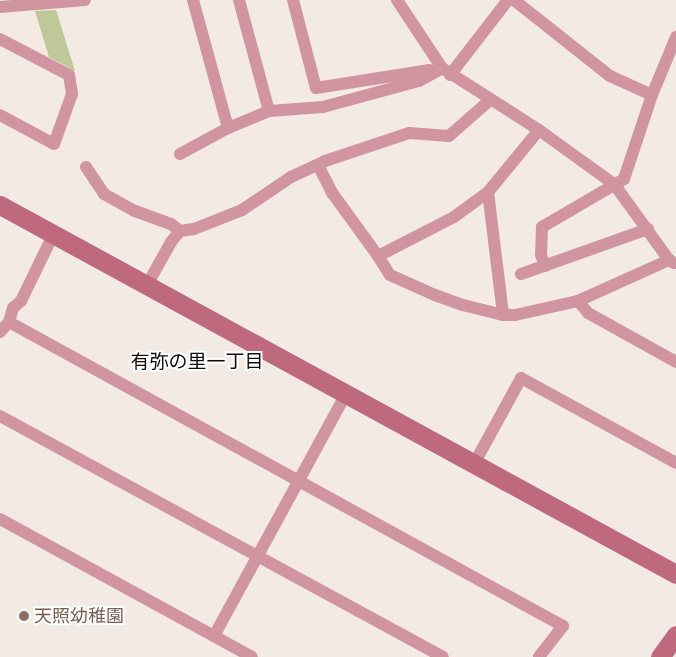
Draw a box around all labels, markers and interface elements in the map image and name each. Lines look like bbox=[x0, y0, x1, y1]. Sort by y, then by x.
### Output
district label: 有弥の里一丁目 bbox=[131, 351, 263, 373]
place label: 天照幼稚園 bbox=[34, 605, 124, 627]
marker: 天照幼稚園 bbox=[18, 610, 30, 622]

